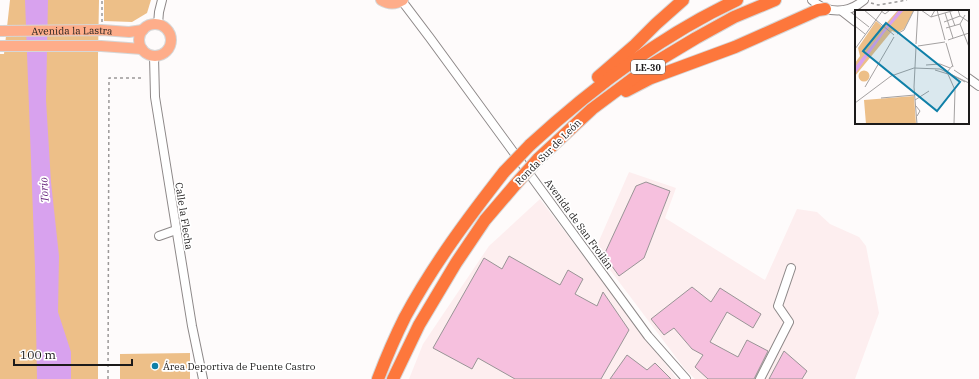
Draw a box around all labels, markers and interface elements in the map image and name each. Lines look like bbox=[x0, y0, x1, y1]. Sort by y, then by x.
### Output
inset map bbox=[855, 10, 969, 124]
street label: Avenida la Lastra bbox=[31, 23, 114, 37]
road number: LE-30 bbox=[631, 60, 665, 74]
street label: Ronda Sur de León bbox=[512, 116, 584, 188]
water label: Torío bbox=[36, 176, 52, 203]
street label: Avenida de San Froilán bbox=[542, 176, 617, 272]
street label: Calle la Flecha bbox=[172, 182, 196, 251]
scale bar bbox=[14, 341, 132, 367]
text: 100 m bbox=[20, 347, 56, 362]
place label: Área Deportiva de Puente Castro bbox=[163, 360, 316, 373]
marker: Área Deportiva de Puente Castro bbox=[150, 361, 160, 371]

